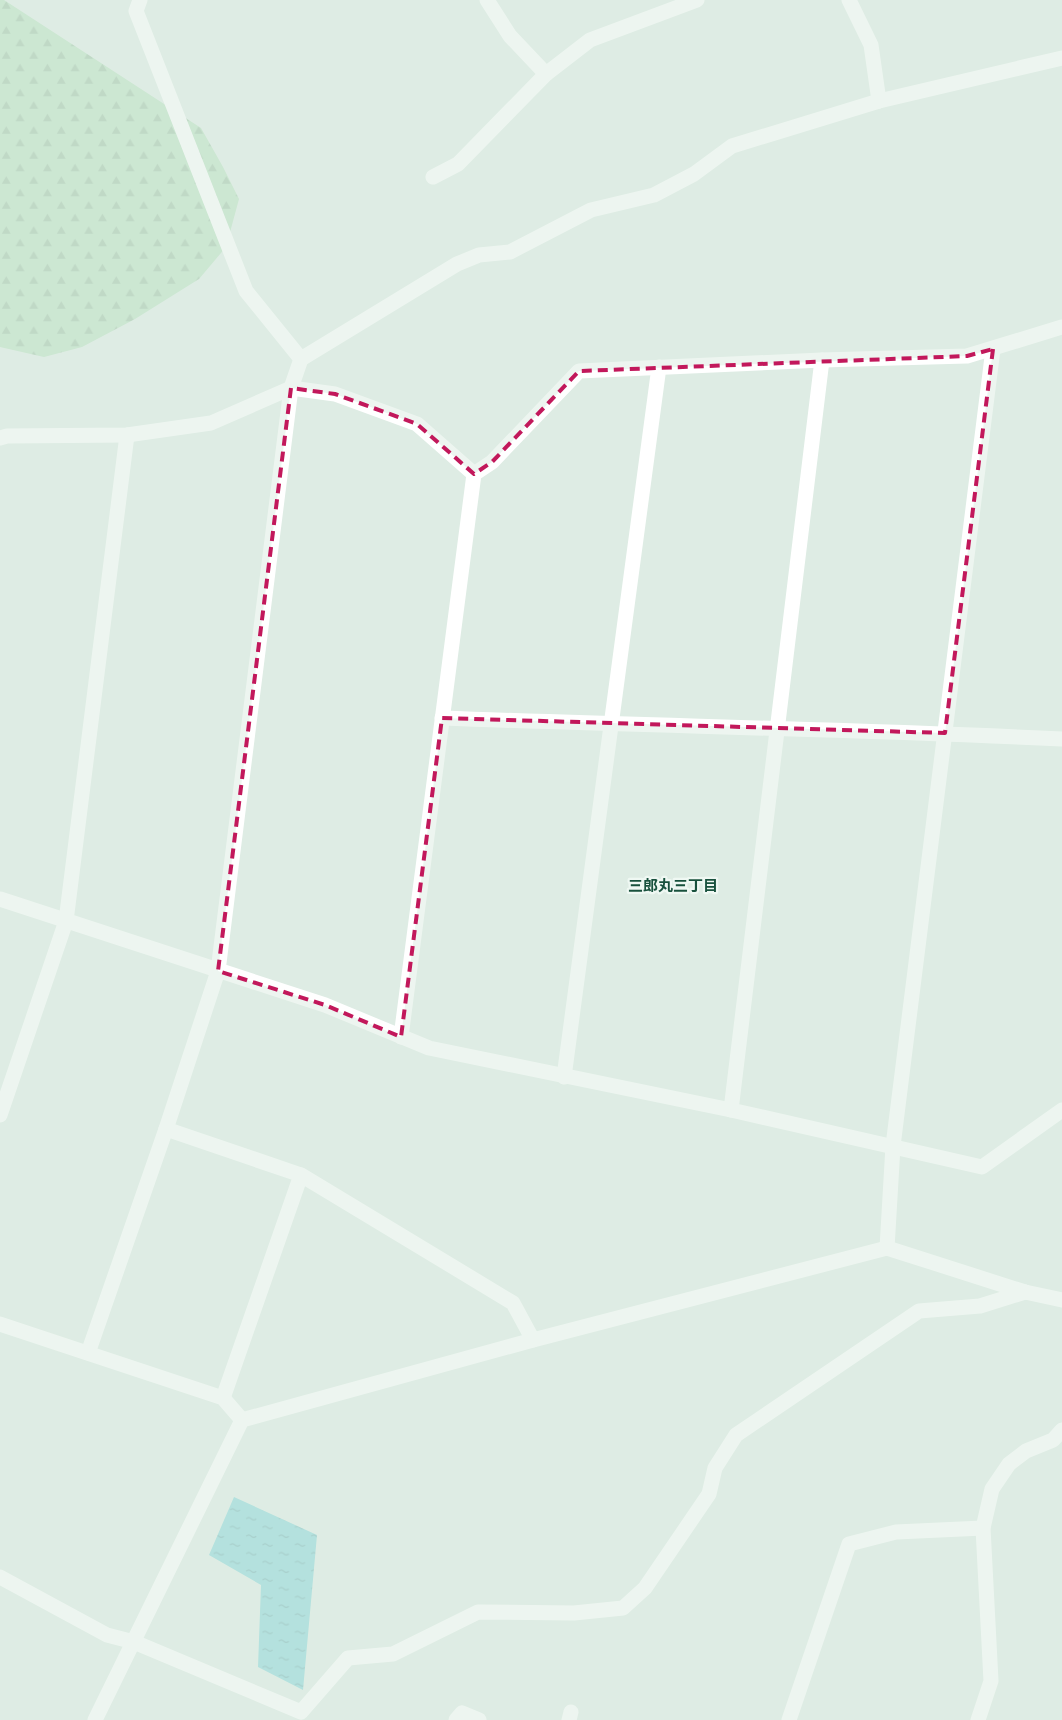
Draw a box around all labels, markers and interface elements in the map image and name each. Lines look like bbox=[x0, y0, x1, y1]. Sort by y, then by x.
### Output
district label: 三郎丸三丁目 bbox=[628, 875, 718, 896]

